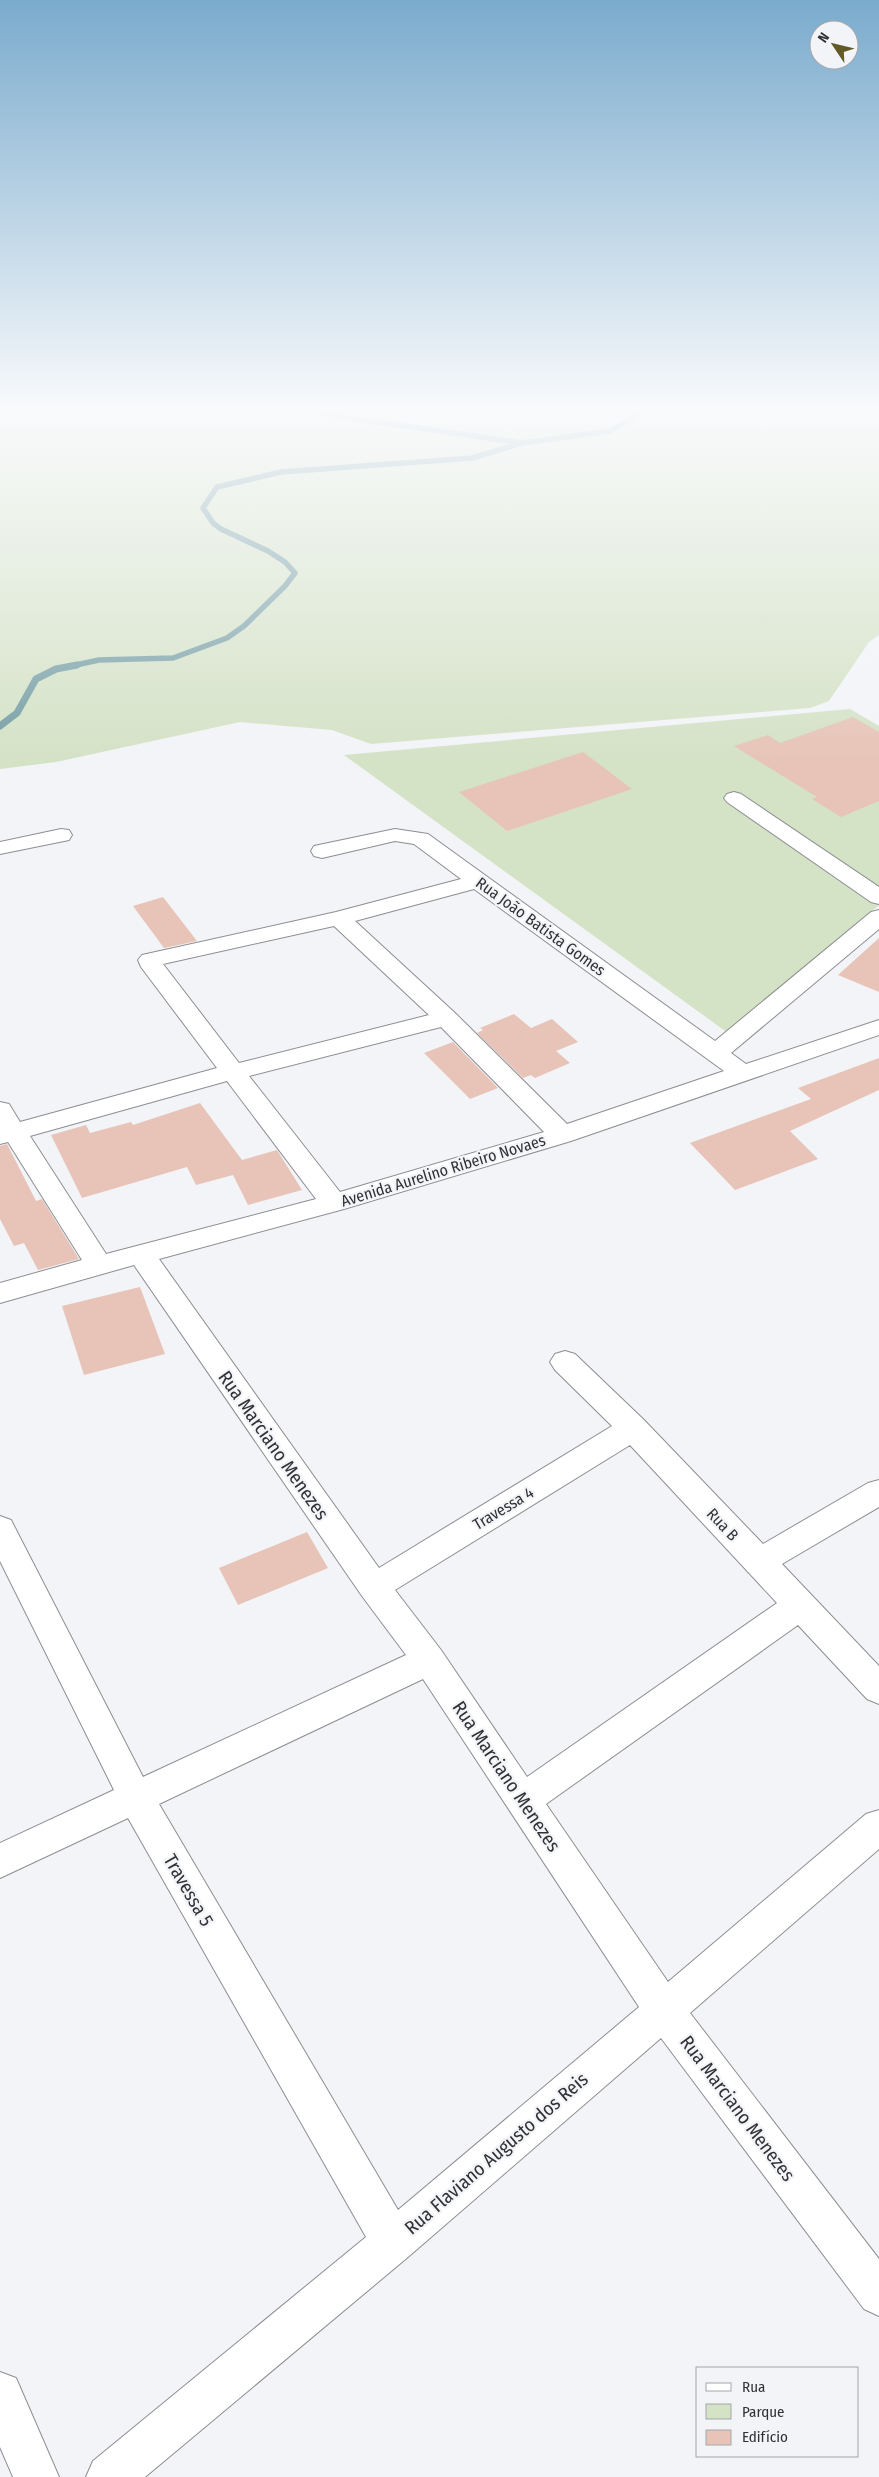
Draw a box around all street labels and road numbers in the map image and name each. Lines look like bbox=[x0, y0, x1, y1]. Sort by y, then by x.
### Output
street label: Rua João Batista Gomes bbox=[472, 873, 609, 980]
street label: Avenida Aurelino Ribeiro Novaes bbox=[339, 1130, 548, 1211]
street label: Rua Marciano Menezes bbox=[213, 1366, 334, 1524]
street label: Travessa 4 bbox=[470, 1483, 537, 1534]
street label: Rua B bbox=[703, 1504, 743, 1545]
street label: Rua Marciano Menezes bbox=[448, 1697, 566, 1856]
street label: Travessa 5 bbox=[159, 1850, 218, 1930]
street label: Rua Marciano Menezes bbox=[675, 2031, 800, 2186]
street label: Rua Flaviano Augusto dos Reis bbox=[400, 2067, 593, 2239]

